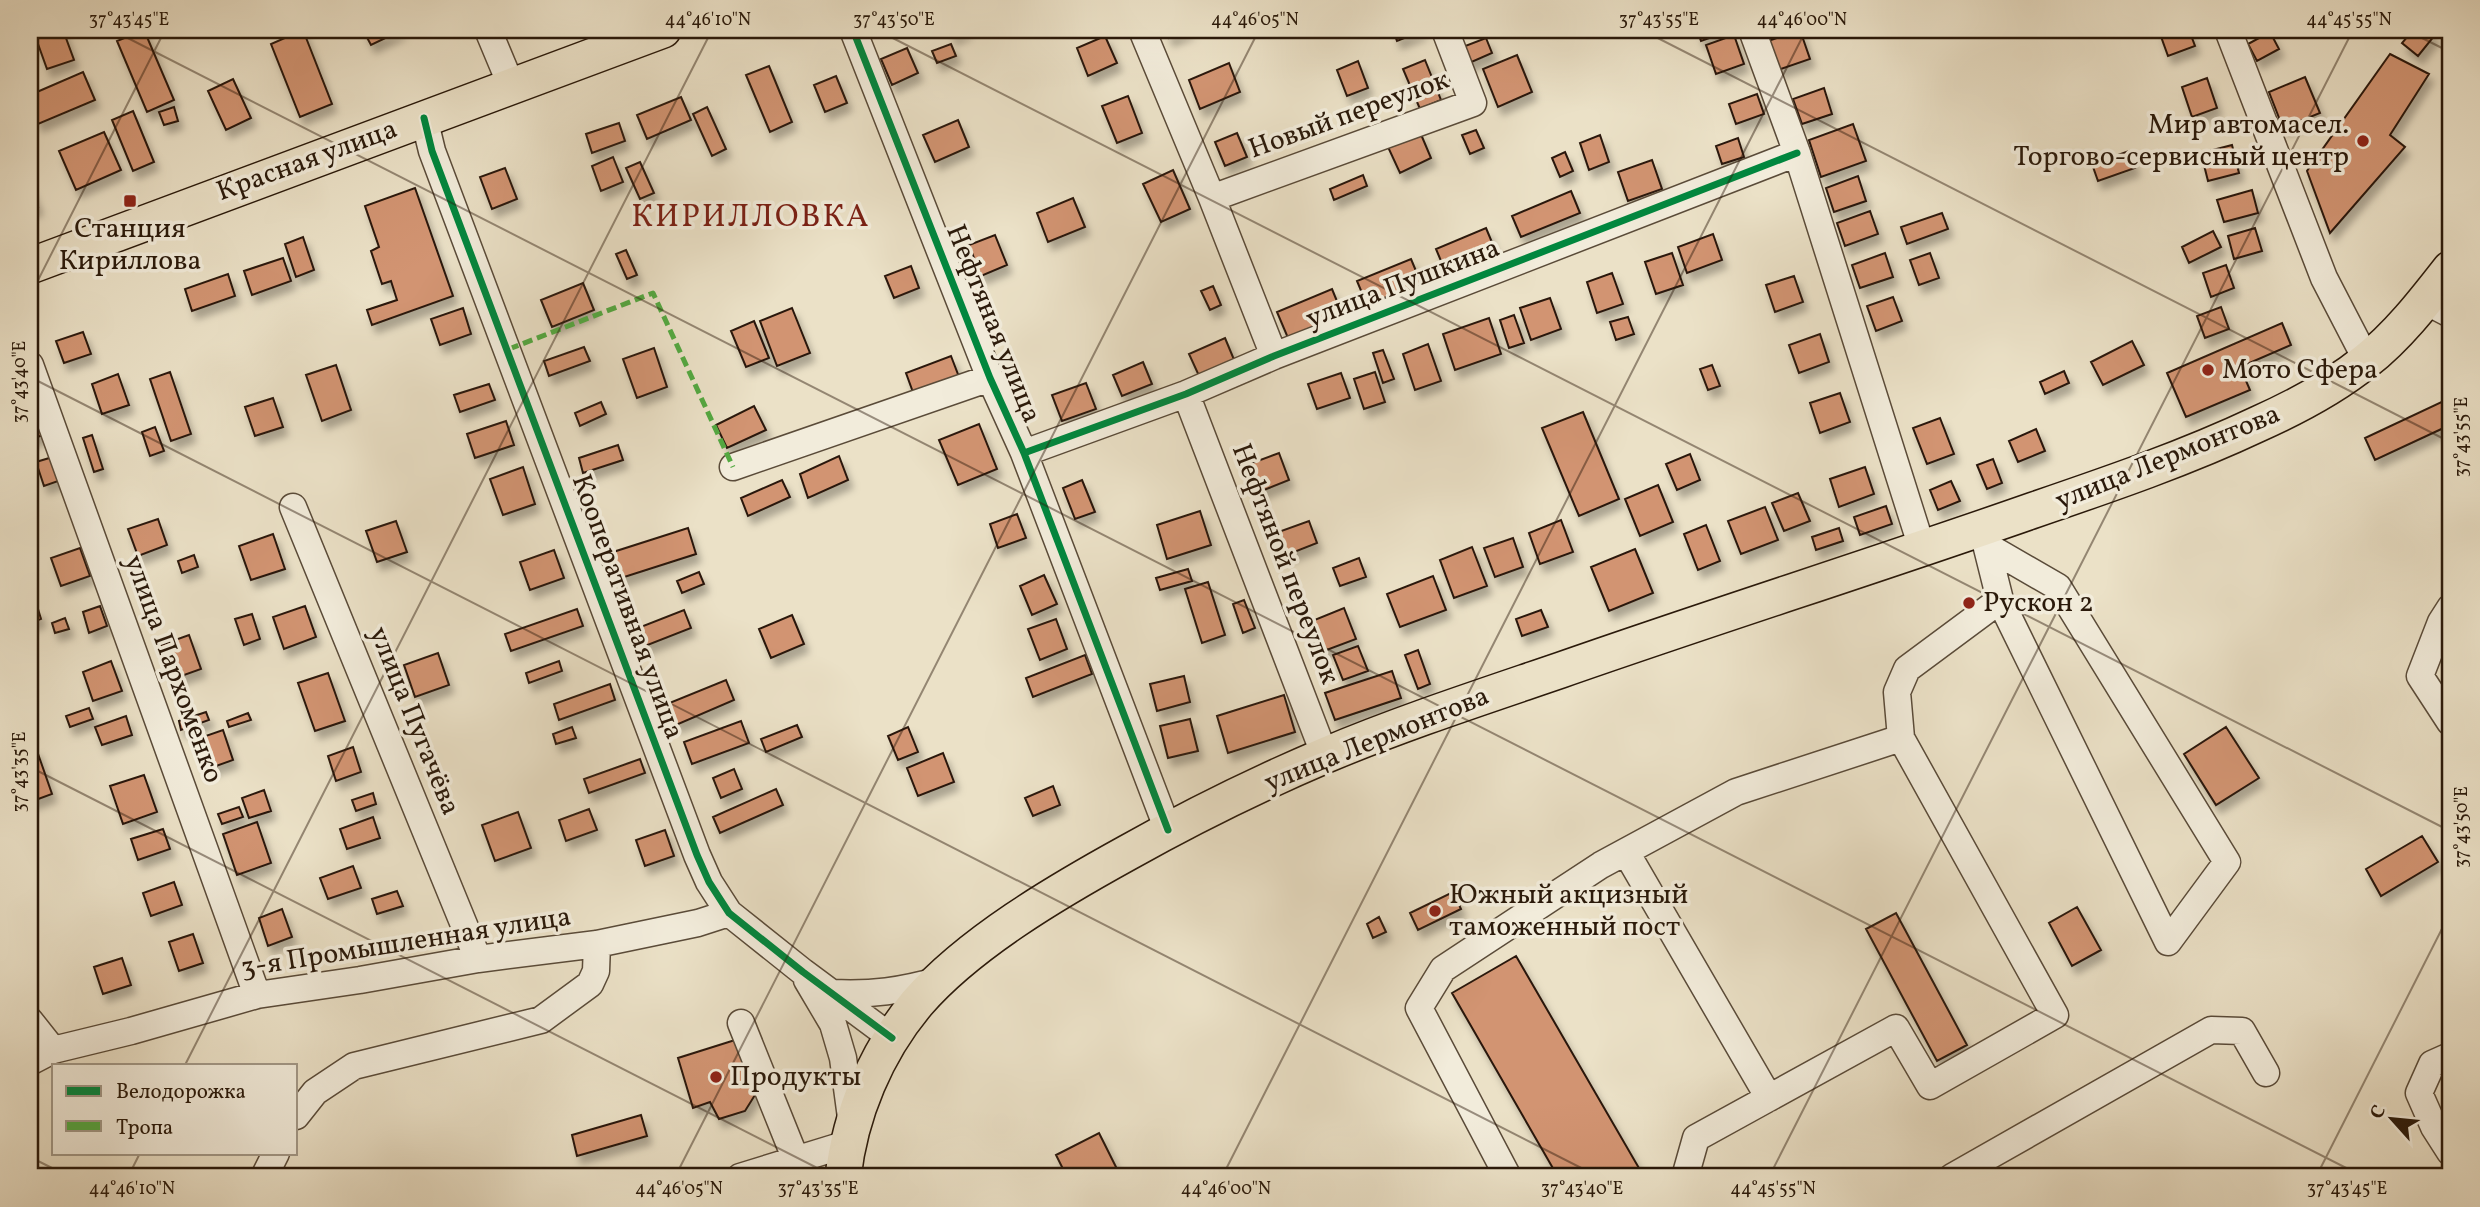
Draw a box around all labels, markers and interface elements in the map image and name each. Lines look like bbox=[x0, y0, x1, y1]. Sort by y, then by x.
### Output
text: 37°43'45"E bbox=[89, 8, 169, 33]
text: 44°46'10"N bbox=[665, 8, 751, 33]
text: 37°43'50"E bbox=[853, 8, 935, 33]
text: 44°46'05"N bbox=[1211, 8, 1299, 33]
text: 37°43'55"E bbox=[1619, 8, 1699, 33]
text: 44°46'00"N bbox=[1757, 8, 1847, 33]
text: 44°45'55"N bbox=[2306, 8, 2392, 33]
street label: Новый переулок bbox=[1243, 61, 1455, 169]
place label: Мир автомасел. Торгово-сервисный центр bbox=[2013, 106, 2349, 177]
street label: Красная улица bbox=[211, 110, 403, 212]
marker: Мир автомасел. Торгово-сервисный центр bbox=[2355, 133, 2371, 149]
marker: Станция Кириллова bbox=[122, 193, 138, 209]
district label: КИРИЛЛОВКА bbox=[631, 196, 871, 240]
place label: Станция Кириллова bbox=[59, 210, 201, 281]
street label: Нефтяная улица bbox=[935, 219, 1051, 429]
street label: улица Пушкина bbox=[1300, 229, 1506, 339]
text: 37°43'40"E bbox=[8, 341, 33, 423]
place label: Мото Сфера bbox=[2222, 351, 2378, 390]
marker: Мото Сфера bbox=[2200, 362, 2216, 378]
street label: улица Лермонтова bbox=[2050, 395, 2286, 521]
text: 37°43'55"E bbox=[2450, 397, 2475, 477]
street label: Нефтяной переулок bbox=[1221, 438, 1349, 690]
street label: Кооперативная улица bbox=[561, 469, 693, 745]
street label: улица Пархоменко bbox=[114, 549, 232, 789]
place label: Рускон 2 bbox=[1983, 584, 2094, 623]
marker: Рускон 2 bbox=[1961, 595, 1977, 611]
street label: улица Пугачёва bbox=[358, 621, 470, 821]
street label: улица Лермонтова bbox=[1259, 677, 1495, 803]
text: 37°43'35"E bbox=[8, 731, 33, 812]
text: 37°43'50"E bbox=[2450, 786, 2475, 868]
place label: Южный акцизный таможенный пост bbox=[1449, 876, 1688, 947]
street label: 3-я Промышленная улица bbox=[238, 898, 574, 988]
marker: Южный акцизный таможенный пост bbox=[1427, 903, 1443, 919]
place label: Продукты bbox=[730, 1058, 861, 1097]
legend bbox=[52, 1064, 298, 1154]
marker: Продукты bbox=[708, 1069, 724, 1085]
text: Велодорожка bbox=[116, 1078, 246, 1107]
north arrow bbox=[2358, 1084, 2428, 1154]
text: С bbox=[2364, 1101, 2393, 1124]
text: Тропа bbox=[116, 1114, 173, 1143]
text: 44°46'10"N bbox=[89, 1177, 175, 1202]
text: 44°46'05"N bbox=[635, 1177, 723, 1202]
text: 37°43'35"E bbox=[778, 1177, 859, 1202]
text: 44°46'00"N bbox=[1181, 1177, 1271, 1202]
text: 37°43'40"E bbox=[1541, 1177, 1623, 1202]
text: 44°45'55"N bbox=[1730, 1177, 1816, 1202]
text: 37°43'45"E bbox=[2307, 1177, 2387, 1202]

